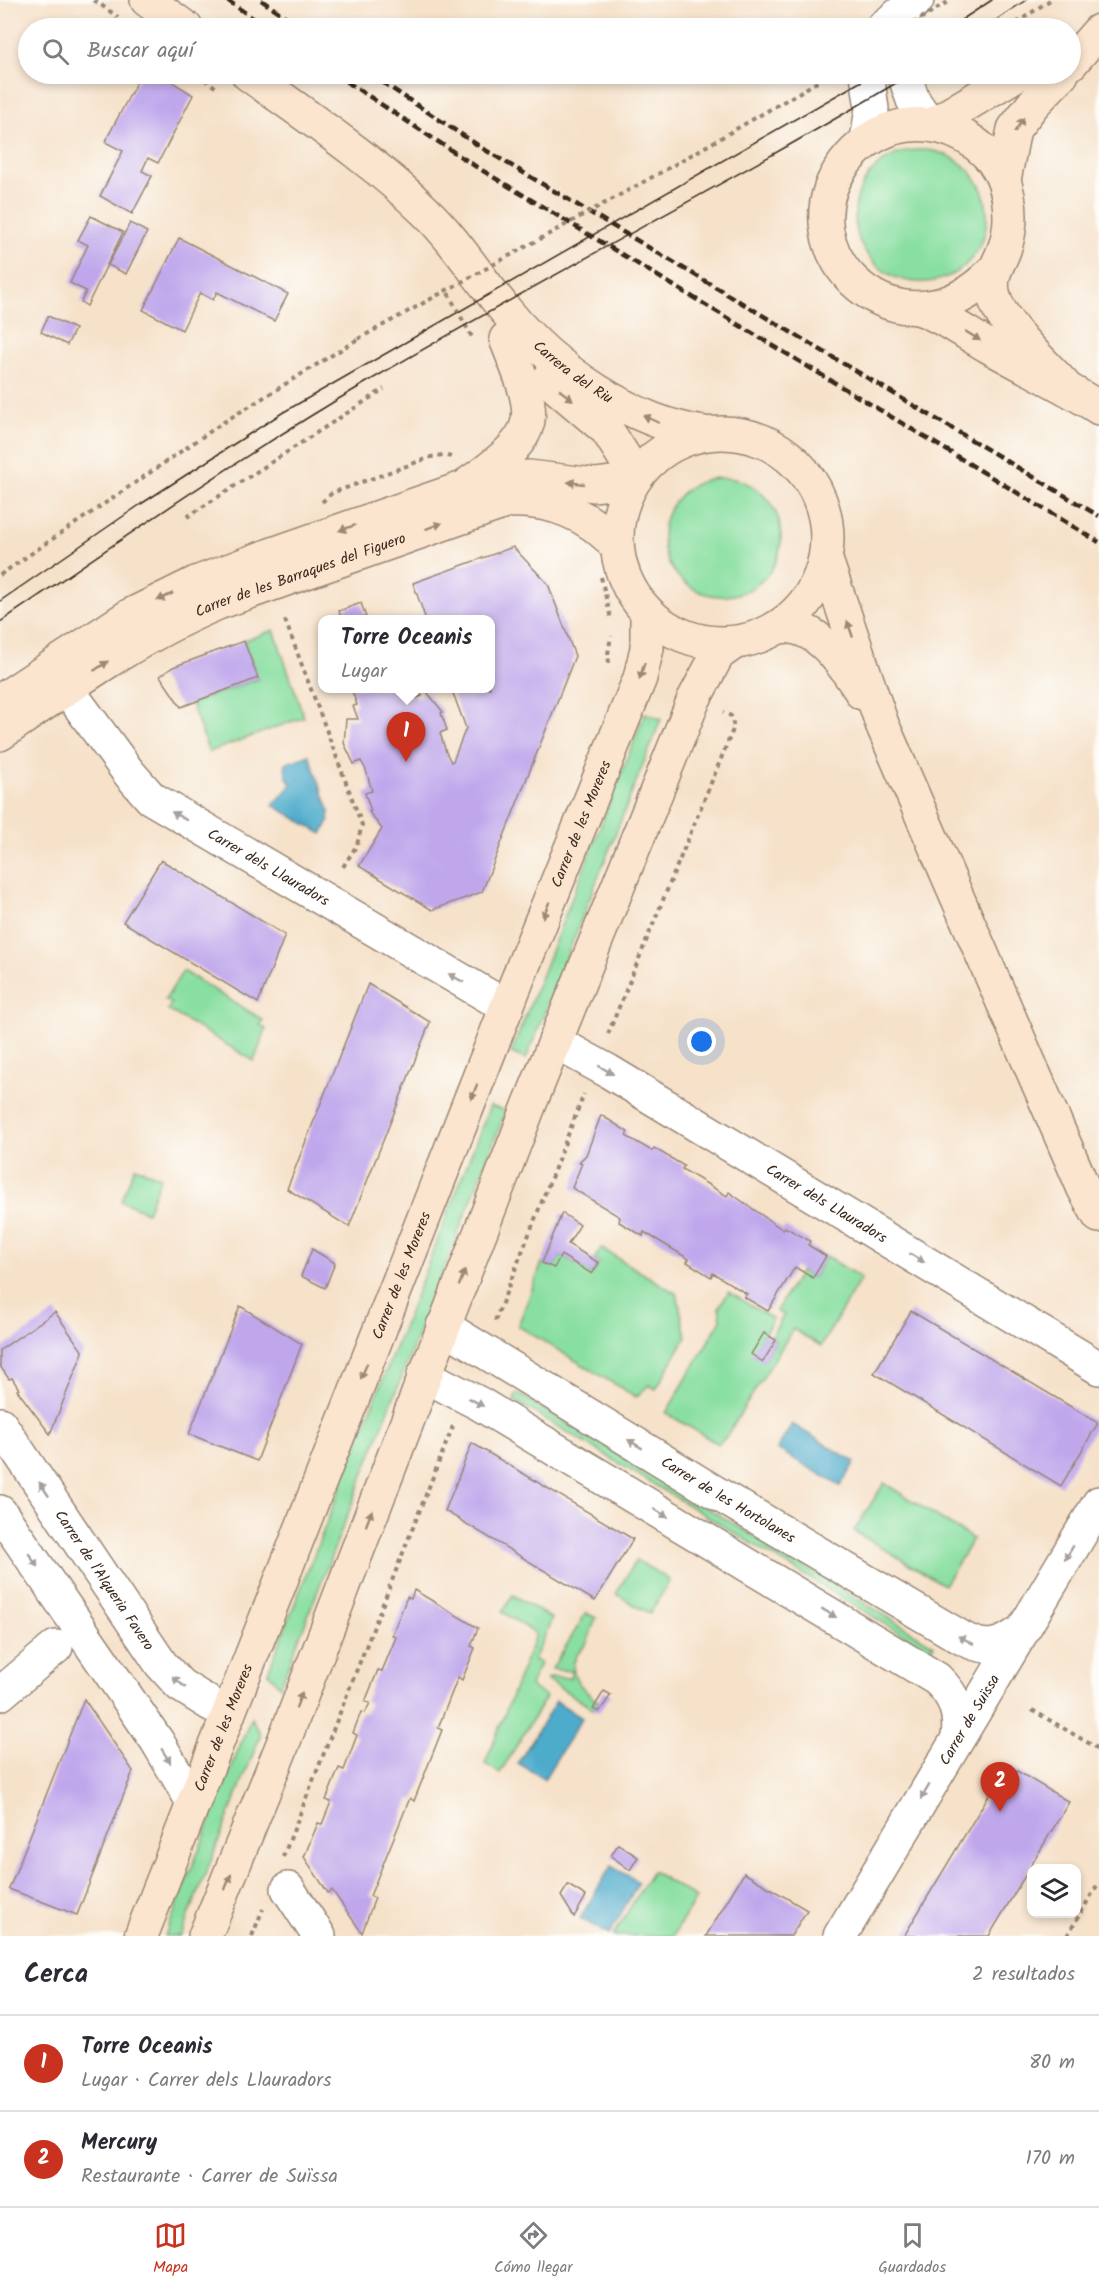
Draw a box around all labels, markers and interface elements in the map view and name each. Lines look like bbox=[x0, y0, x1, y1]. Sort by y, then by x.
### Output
search box bbox=[18, 18, 1081, 84]
text: Buscar aquí bbox=[87, 34, 194, 69]
icon: search bbox=[39, 35, 72, 68]
one-way arrow bbox=[1013, 116, 1024, 133]
one-way arrow bbox=[964, 331, 981, 342]
street label: Carrera del Riu bbox=[527, 335, 617, 411]
one-way arrow bbox=[558, 388, 574, 401]
one-way arrow bbox=[642, 414, 660, 424]
one-way arrow bbox=[566, 478, 585, 488]
one-way arrow bbox=[425, 520, 443, 530]
one-way arrow bbox=[338, 524, 356, 534]
street label: Carrer de les Barraques del Figuero bbox=[191, 527, 410, 625]
one-way arrow bbox=[156, 592, 173, 601]
popup bbox=[318, 615, 495, 693]
one-way arrow bbox=[844, 620, 854, 638]
text: Torre Oceanis bbox=[341, 621, 472, 656]
text: Lugar bbox=[341, 656, 387, 688]
one-way arrow bbox=[92, 660, 108, 672]
one-way arrow bbox=[637, 662, 646, 680]
pin: 1 bbox=[386, 712, 426, 762]
street label: Carrer de les Moreres bbox=[545, 756, 619, 891]
one-way arrow bbox=[170, 811, 187, 821]
street label: Carrer dels Llauradors bbox=[202, 823, 334, 913]
one-way arrow bbox=[540, 902, 550, 920]
one-way arrow bbox=[447, 973, 464, 983]
your location bbox=[687, 1027, 716, 1056]
one-way arrow bbox=[598, 1064, 614, 1075]
one-way arrow bbox=[469, 1083, 479, 1101]
street label: Carrer dels Llauradors bbox=[761, 1158, 892, 1250]
street label: Carrer de les Moreres bbox=[366, 1208, 438, 1343]
one-way arrow bbox=[909, 1252, 925, 1263]
one-way arrow bbox=[457, 1268, 467, 1286]
one-way arrow bbox=[359, 1362, 369, 1380]
one-way arrow bbox=[468, 1397, 485, 1407]
one-way arrow bbox=[627, 1439, 643, 1450]
street label: Carrer de les Hortolanes bbox=[656, 1451, 800, 1550]
one-way arrow bbox=[38, 1481, 50, 1497]
street label: Carrer de l'Alqueria Favero bbox=[48, 1505, 160, 1656]
one-way arrow bbox=[653, 1507, 669, 1518]
one-way arrow bbox=[364, 1509, 374, 1527]
one-way arrow bbox=[1063, 1545, 1074, 1561]
one-way arrow bbox=[27, 1551, 39, 1567]
one-way arrow bbox=[821, 1607, 837, 1618]
one-way arrow bbox=[957, 1635, 974, 1645]
street label: Carrer de les Moreres bbox=[188, 1660, 260, 1795]
street label: Carrer de Suïssa bbox=[934, 1670, 1007, 1770]
one-way arrow bbox=[172, 1676, 187, 1689]
one-way arrow bbox=[295, 1691, 305, 1709]
one-way arrow bbox=[161, 1748, 172, 1764]
pin: 2 bbox=[980, 1762, 1020, 1812]
one-way arrow bbox=[920, 1784, 931, 1800]
map controls bbox=[1027, 1864, 1081, 1918]
button: layers bbox=[1027, 1864, 1081, 1918]
one-way arrow bbox=[224, 1873, 233, 1891]
text: Cerca bbox=[24, 1954, 88, 1996]
text: 2 resultados bbox=[972, 1959, 1075, 1991]
text: Torre Oceanis bbox=[81, 2030, 213, 2065]
text: 1 bbox=[40, 2047, 47, 2079]
text: 80 m bbox=[1029, 2047, 1075, 2079]
text: Lugar · Carrer dels Llauradors bbox=[81, 2065, 331, 2097]
text: Mercury bbox=[81, 2126, 157, 2161]
text: 2 bbox=[38, 2143, 49, 2175]
text: 170 m bbox=[1026, 2143, 1075, 2175]
text: Restaurante · Carrer de Suïssa bbox=[81, 2161, 338, 2193]
tab: Mapa bbox=[153, 2219, 188, 2280]
tab: Cómo llegar bbox=[494, 2219, 573, 2280]
tab: Guardados bbox=[878, 2219, 946, 2280]

